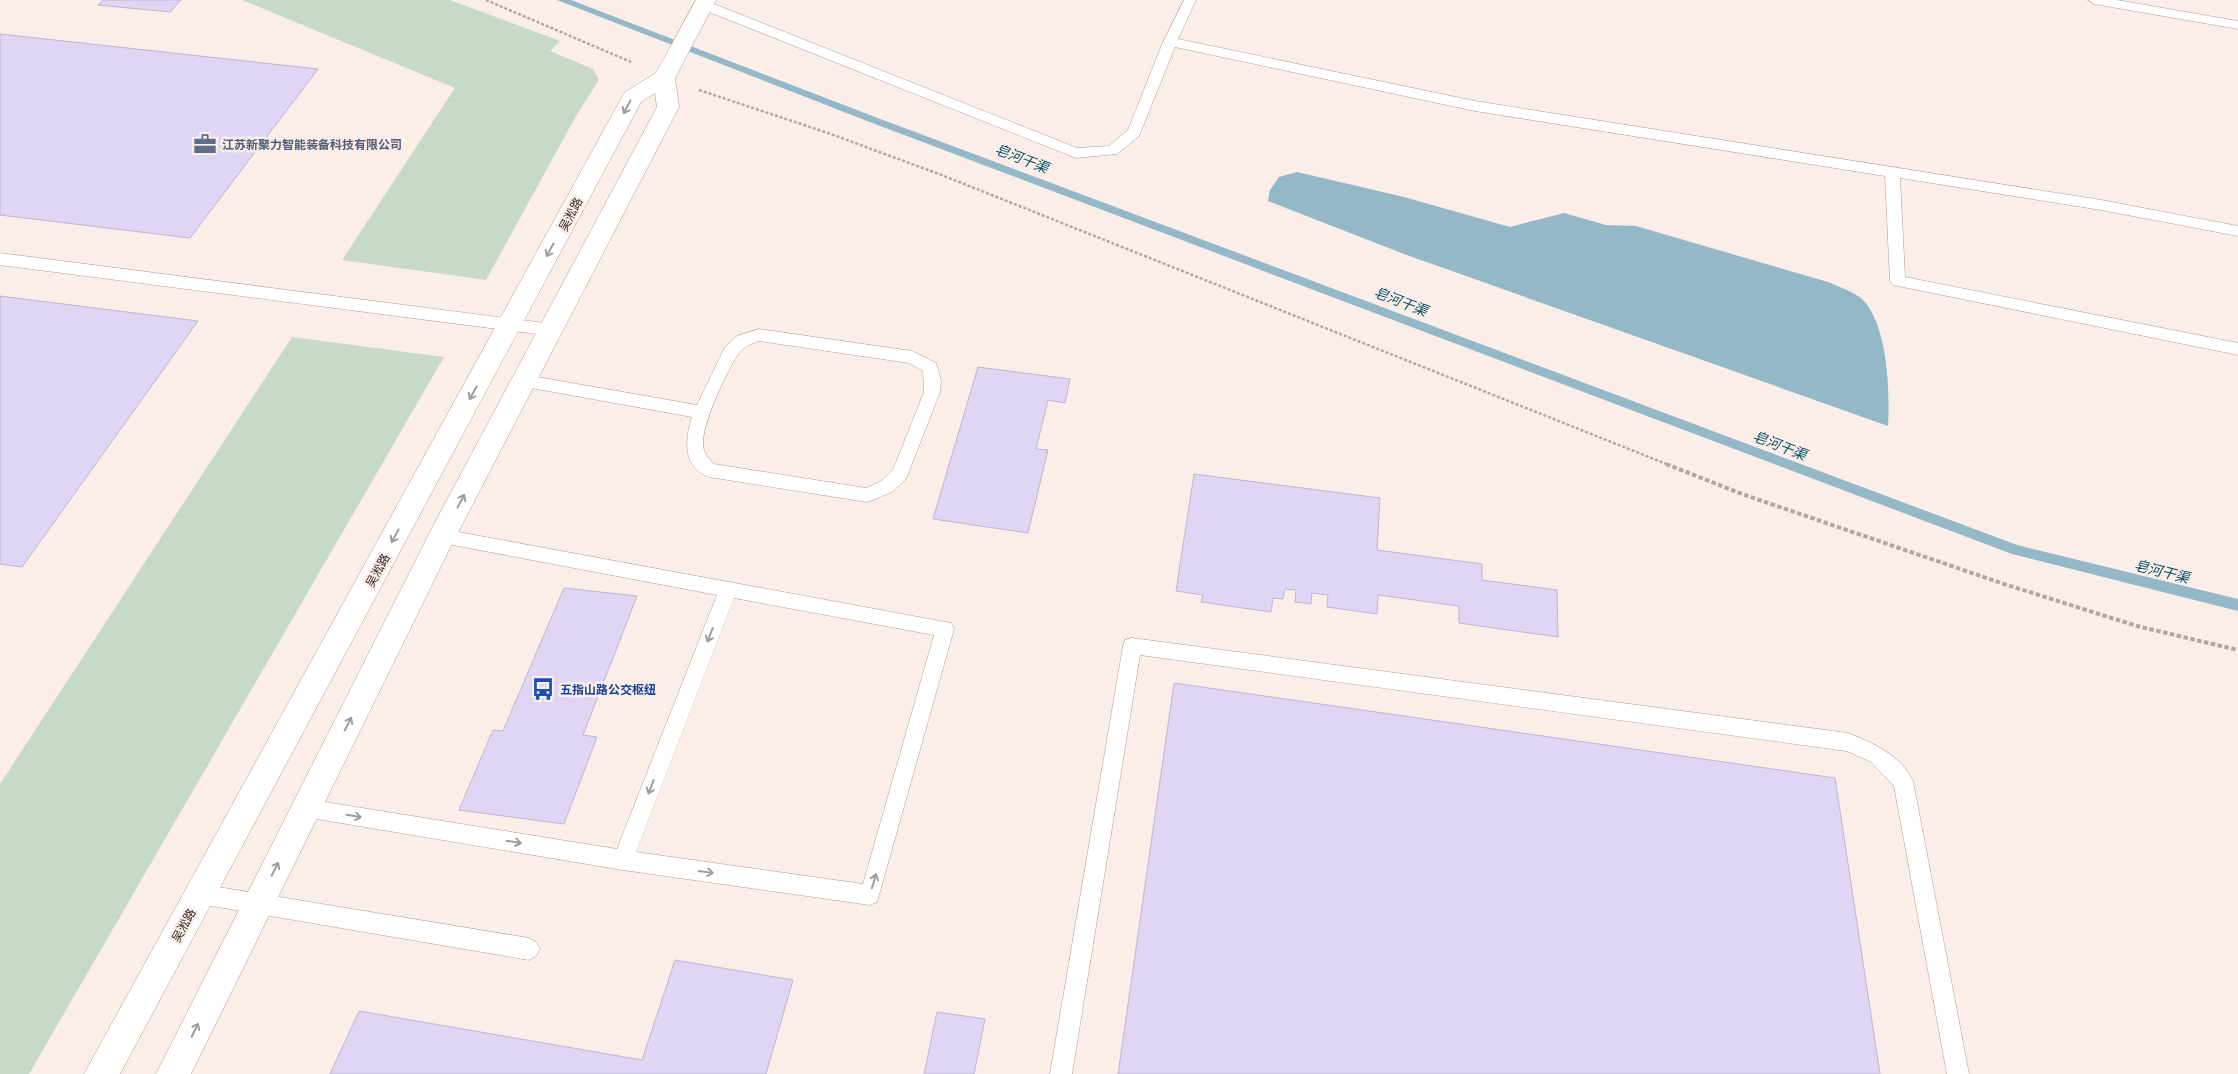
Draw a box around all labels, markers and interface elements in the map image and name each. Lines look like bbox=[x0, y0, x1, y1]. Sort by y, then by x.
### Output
one-way arrow bbox=[622, 100, 632, 115]
office icon: 江苏新聚力智能装备科技有限公司 bbox=[192, 131, 218, 157]
place label: 江苏新聚力智能装备科技有限公司 bbox=[222, 137, 402, 151]
water label: 皂河干渠 bbox=[993, 140, 1053, 177]
street label: 吴淞路 bbox=[555, 195, 585, 233]
one-way arrow bbox=[545, 243, 555, 258]
water label: 皂河干渠 bbox=[1372, 283, 1432, 320]
one-way arrow bbox=[467, 386, 477, 400]
water label: 皂河干渠 bbox=[1751, 427, 1811, 464]
one-way arrow bbox=[457, 494, 466, 509]
one-way arrow bbox=[390, 528, 399, 543]
street label: 吴淞路 bbox=[362, 551, 392, 589]
water label: 皂河干渠 bbox=[2133, 556, 2193, 587]
one-way arrow bbox=[705, 627, 714, 643]
bus stop icon: 五指山路公交枢纽 bbox=[530, 676, 556, 702]
place label: 五指山路公交枢纽 bbox=[560, 682, 656, 696]
one-way arrow bbox=[344, 717, 353, 732]
one-way arrow bbox=[646, 779, 655, 794]
one-way arrow bbox=[346, 812, 362, 822]
one-way arrow bbox=[506, 838, 522, 848]
one-way arrow bbox=[271, 862, 281, 877]
one-way arrow bbox=[698, 867, 714, 877]
one-way arrow bbox=[870, 874, 880, 890]
street label: 吴淞路 bbox=[168, 906, 198, 944]
one-way arrow bbox=[190, 1023, 200, 1038]

